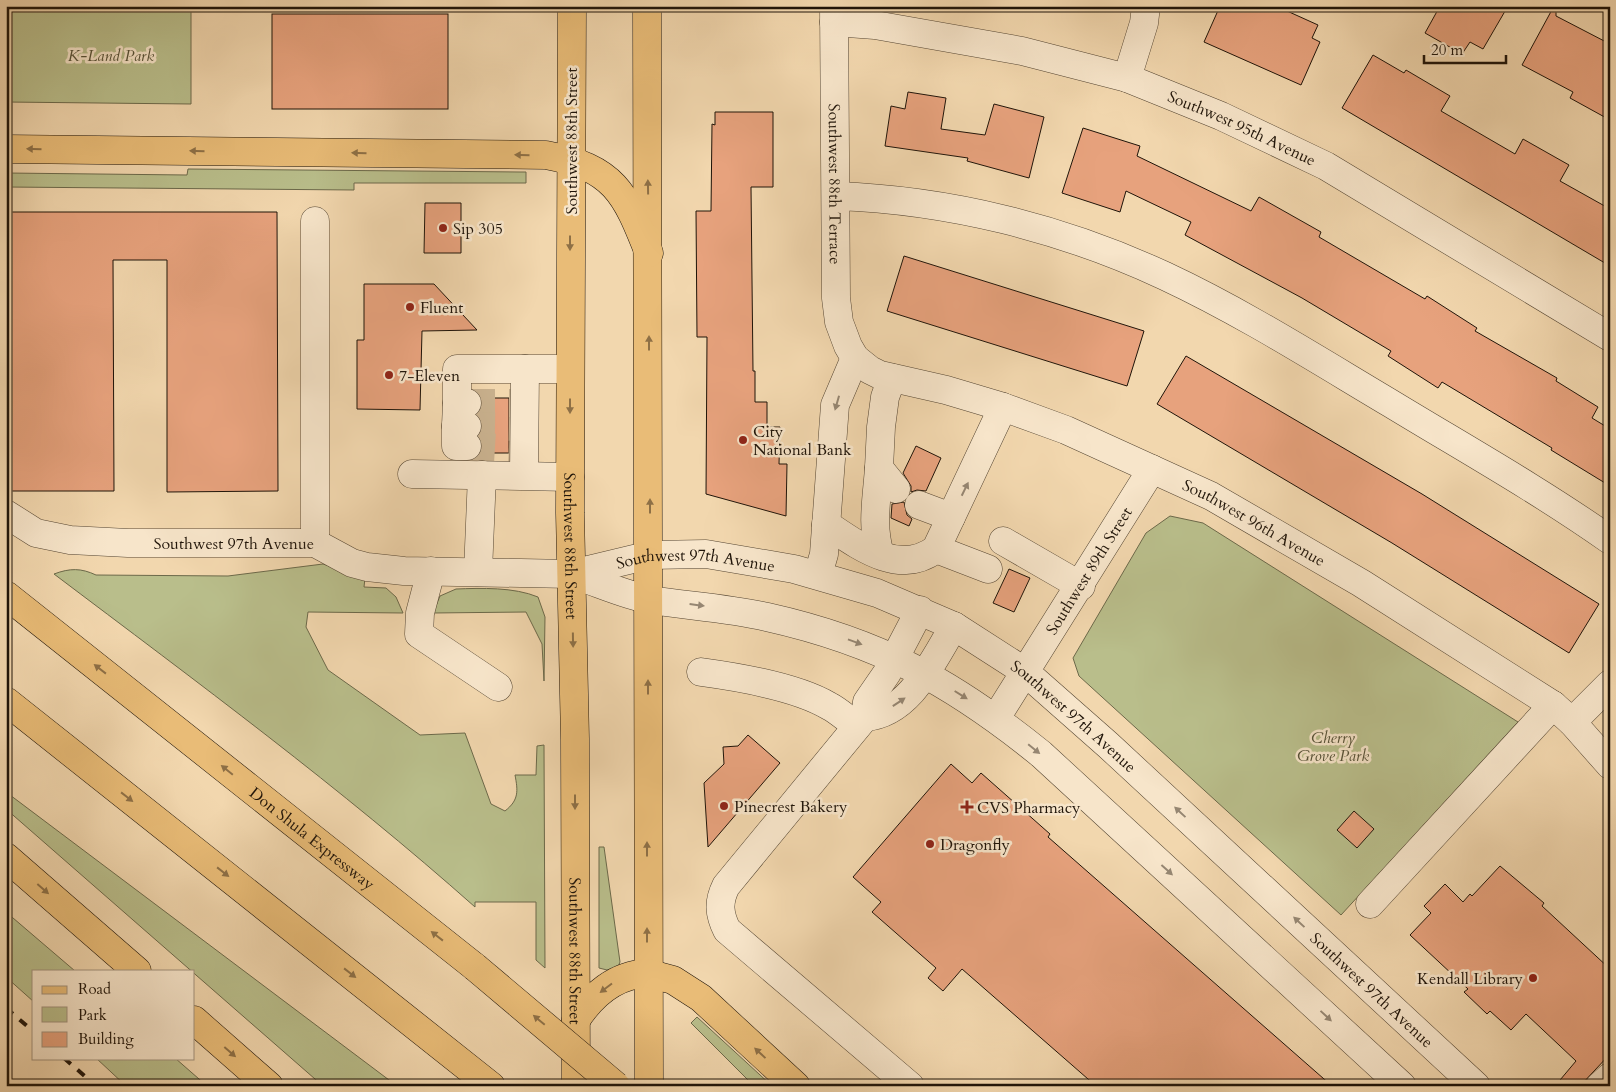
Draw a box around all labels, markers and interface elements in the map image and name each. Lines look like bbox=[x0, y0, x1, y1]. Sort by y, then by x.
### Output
scale bar bbox=[1424, 32, 1506, 64]
text: 20 m bbox=[1431, 40, 1463, 60]
park label: K-Land Park bbox=[68, 45, 154, 67]
street label: Southwest 88th Street bbox=[561, 67, 583, 215]
street label: Southwest 95th Avenue bbox=[1164, 86, 1319, 172]
street label: Southwest 88th Terrace bbox=[823, 104, 846, 264]
one-way arrow bbox=[26, 145, 42, 153]
one-way arrow bbox=[188, 147, 204, 155]
one-way arrow bbox=[351, 149, 367, 157]
one-way arrow bbox=[513, 150, 529, 158]
one-way arrow bbox=[644, 179, 652, 195]
place label: Sip 305 bbox=[453, 218, 503, 240]
marker: Sip 305 bbox=[437, 222, 449, 234]
one-way arrow bbox=[566, 235, 574, 251]
place label: Fluent bbox=[420, 297, 463, 319]
marker: Fluent bbox=[404, 301, 416, 313]
one-way arrow bbox=[645, 335, 653, 351]
place label: 7-Eleven bbox=[399, 365, 460, 387]
marker: 7-Eleven bbox=[383, 369, 395, 381]
one-way arrow bbox=[832, 395, 840, 410]
one-way arrow bbox=[566, 398, 574, 414]
place label: City National Bank bbox=[753, 421, 852, 461]
marker: City National Bank bbox=[737, 434, 749, 446]
street label: Southwest 88th Street bbox=[558, 472, 582, 620]
street label: Southwest 96th Avenue bbox=[1179, 475, 1329, 572]
one-way arrow bbox=[961, 482, 969, 496]
one-way arrow bbox=[646, 498, 654, 514]
street label: Southwest 89th Street bbox=[1041, 503, 1138, 639]
street label: Southwest 97th Avenue bbox=[153, 533, 314, 555]
street label: Southwest 97th Avenue bbox=[614, 544, 777, 578]
one-way arrow bbox=[689, 601, 705, 609]
one-way arrow bbox=[570, 632, 578, 648]
one-way arrow bbox=[848, 638, 863, 646]
street label: Southwest 97th Avenue bbox=[1006, 655, 1141, 778]
one-way arrow bbox=[94, 663, 107, 674]
one-way arrow bbox=[644, 678, 652, 694]
one-way arrow bbox=[955, 690, 968, 699]
one-way arrow bbox=[893, 697, 906, 706]
park label: Cherry Grove Park bbox=[1297, 727, 1369, 767]
one-way arrow bbox=[1027, 743, 1040, 754]
one-way arrow bbox=[221, 764, 234, 775]
street label: Don Shula Expressway bbox=[244, 782, 379, 896]
one-way arrow bbox=[120, 791, 133, 802]
one-way arrow bbox=[571, 795, 579, 811]
place label: Pinecrest Bakery bbox=[734, 796, 848, 818]
place label: CVS Pharmacy bbox=[977, 797, 1081, 819]
marker: Pinecrest Bakery bbox=[718, 800, 730, 812]
marker: CVS Pharmacy bbox=[961, 801, 973, 813]
one-way arrow bbox=[1174, 806, 1186, 818]
place label: Dragonfly bbox=[940, 834, 1011, 856]
marker: Dragonfly bbox=[924, 838, 936, 850]
one-way arrow bbox=[643, 841, 651, 857]
one-way arrow bbox=[1161, 864, 1173, 876]
one-way arrow bbox=[216, 867, 229, 878]
street label: Southwest 88th Street bbox=[563, 877, 586, 1025]
one-way arrow bbox=[37, 883, 49, 894]
one-way arrow bbox=[1294, 916, 1306, 928]
one-way arrow bbox=[643, 927, 651, 943]
street label: Southwest 97th Avenue bbox=[1305, 928, 1438, 1053]
one-way arrow bbox=[431, 931, 444, 942]
one-way arrow bbox=[343, 968, 356, 979]
place label: Kendall Library bbox=[1417, 968, 1524, 990]
legend bbox=[32, 970, 195, 1060]
marker: Kendall Library bbox=[1527, 972, 1539, 984]
text: Road bbox=[78, 979, 111, 999]
one-way arrow bbox=[599, 983, 613, 993]
text: Park bbox=[78, 1005, 107, 1025]
one-way arrow bbox=[1320, 1010, 1332, 1022]
one-way arrow bbox=[532, 1015, 545, 1026]
text: Building bbox=[78, 1029, 134, 1049]
one-way arrow bbox=[224, 1047, 237, 1058]
one-way arrow bbox=[755, 1047, 767, 1059]

